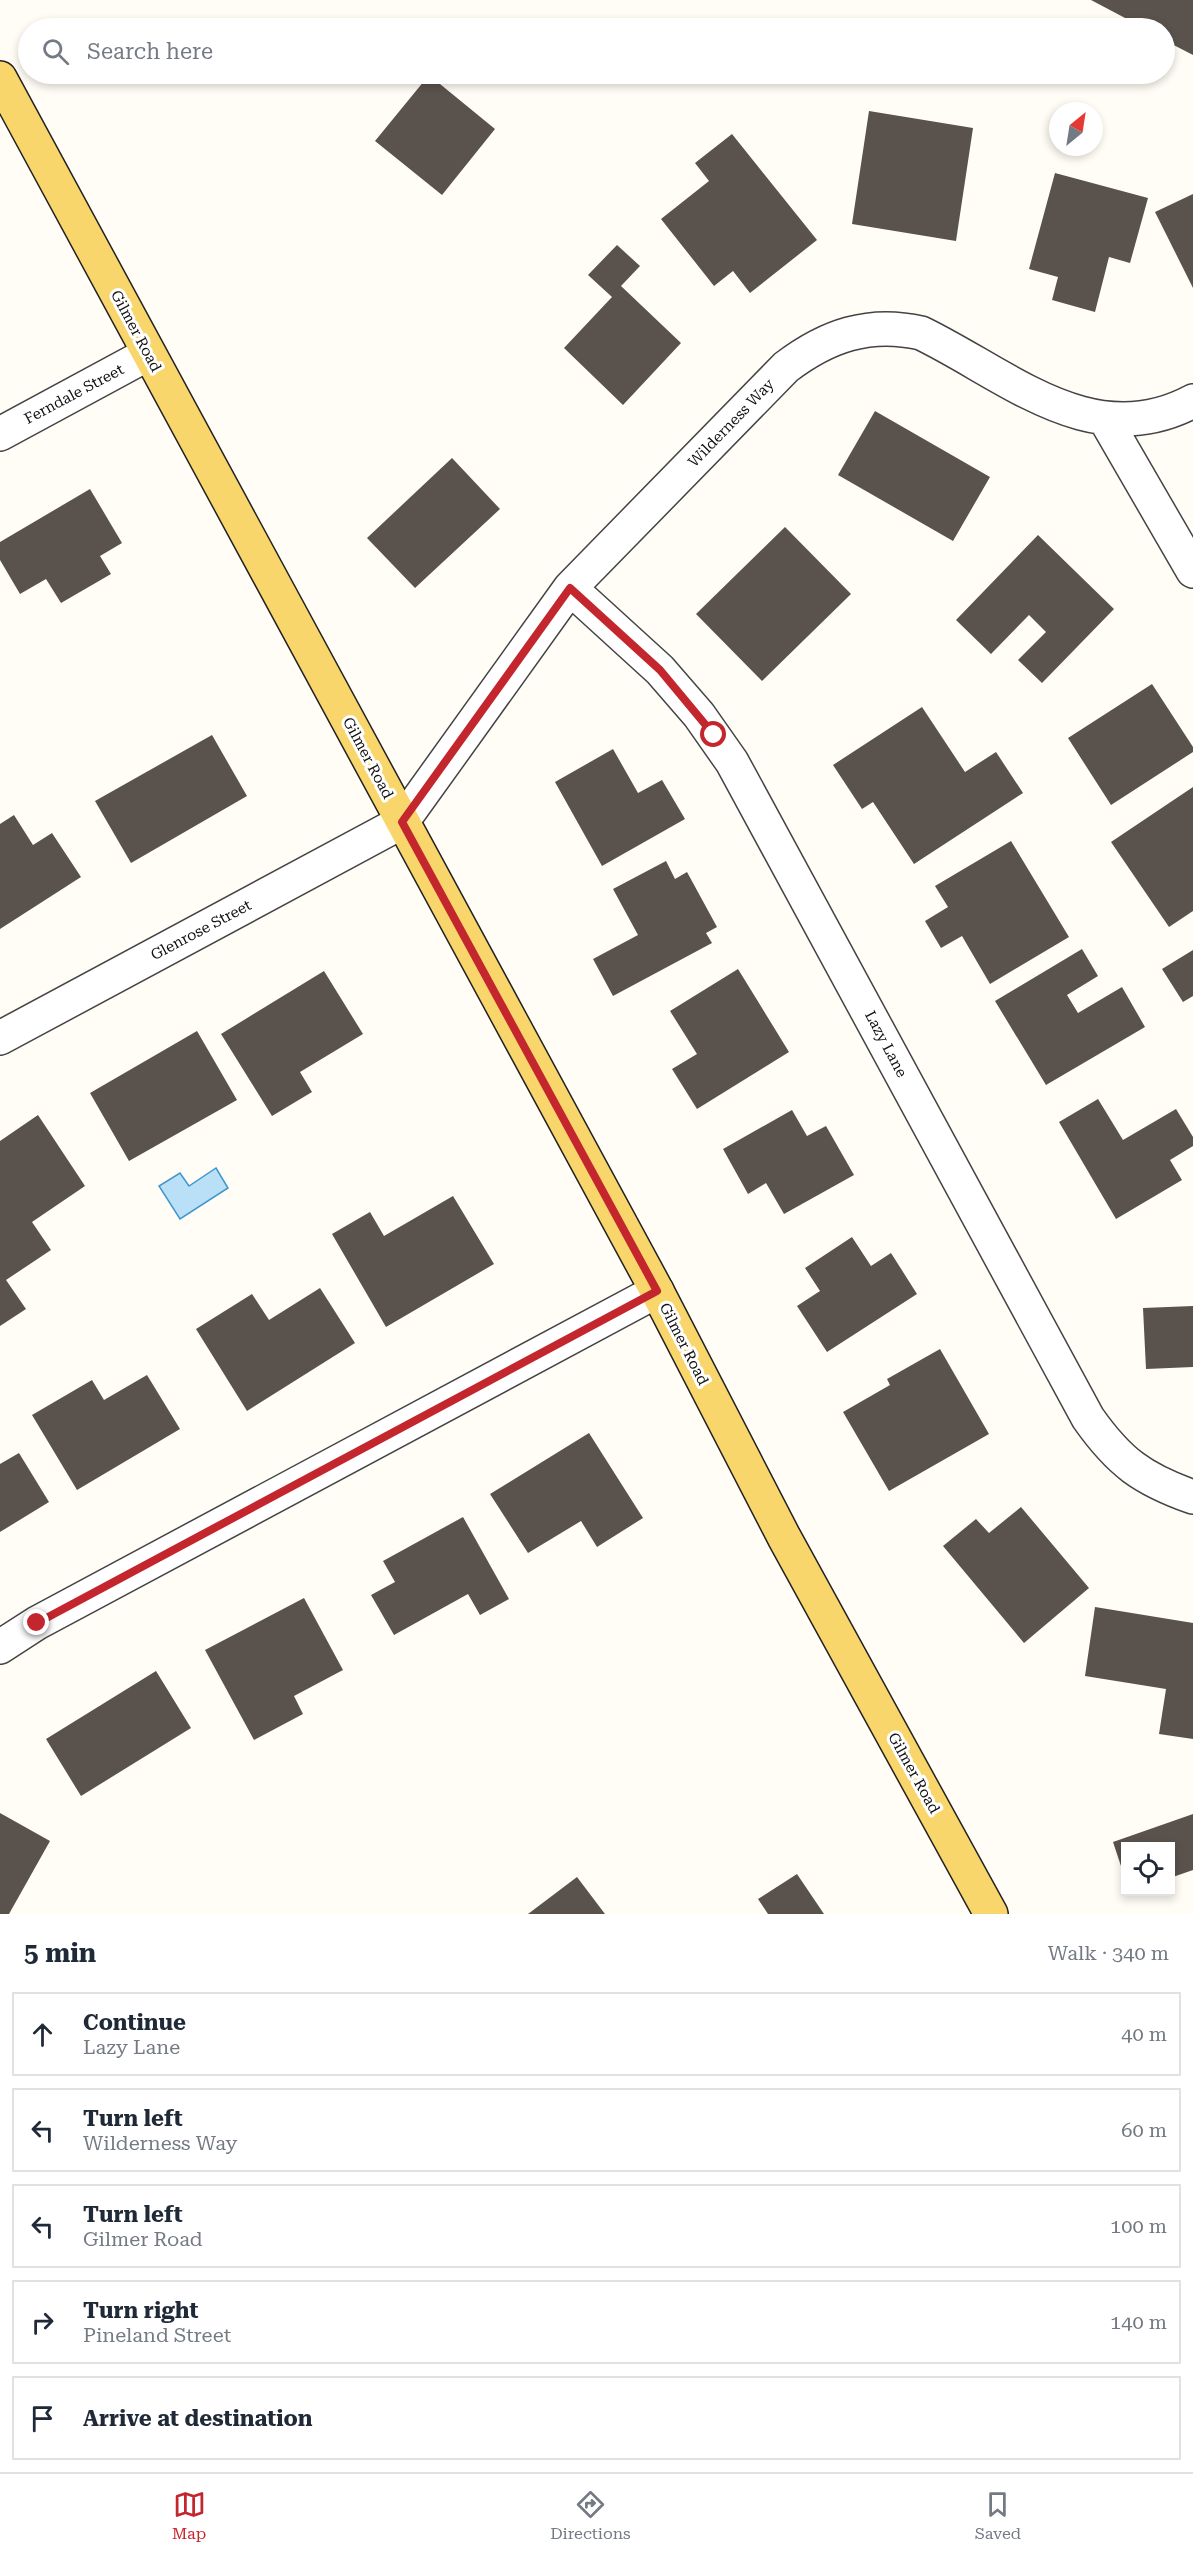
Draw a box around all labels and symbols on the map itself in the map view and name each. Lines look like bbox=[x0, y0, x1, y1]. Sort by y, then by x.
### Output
north arrow bbox=[1049, 102, 1103, 156]
street label: Gilmer Road bbox=[107, 287, 165, 375]
street label: Ferndale Street bbox=[21, 360, 127, 428]
street label: Wilderness Way bbox=[684, 375, 778, 471]
street label: Gilmer Road bbox=[339, 714, 397, 802]
route start bbox=[700, 721, 726, 747]
street label: Glenrose Street bbox=[148, 896, 255, 964]
street label: Lazy Lane bbox=[861, 1008, 911, 1080]
street label: Gilmer Road bbox=[656, 1300, 713, 1388]
route end bbox=[23, 1609, 49, 1635]
street label: Gilmer Road bbox=[884, 1729, 944, 1817]

